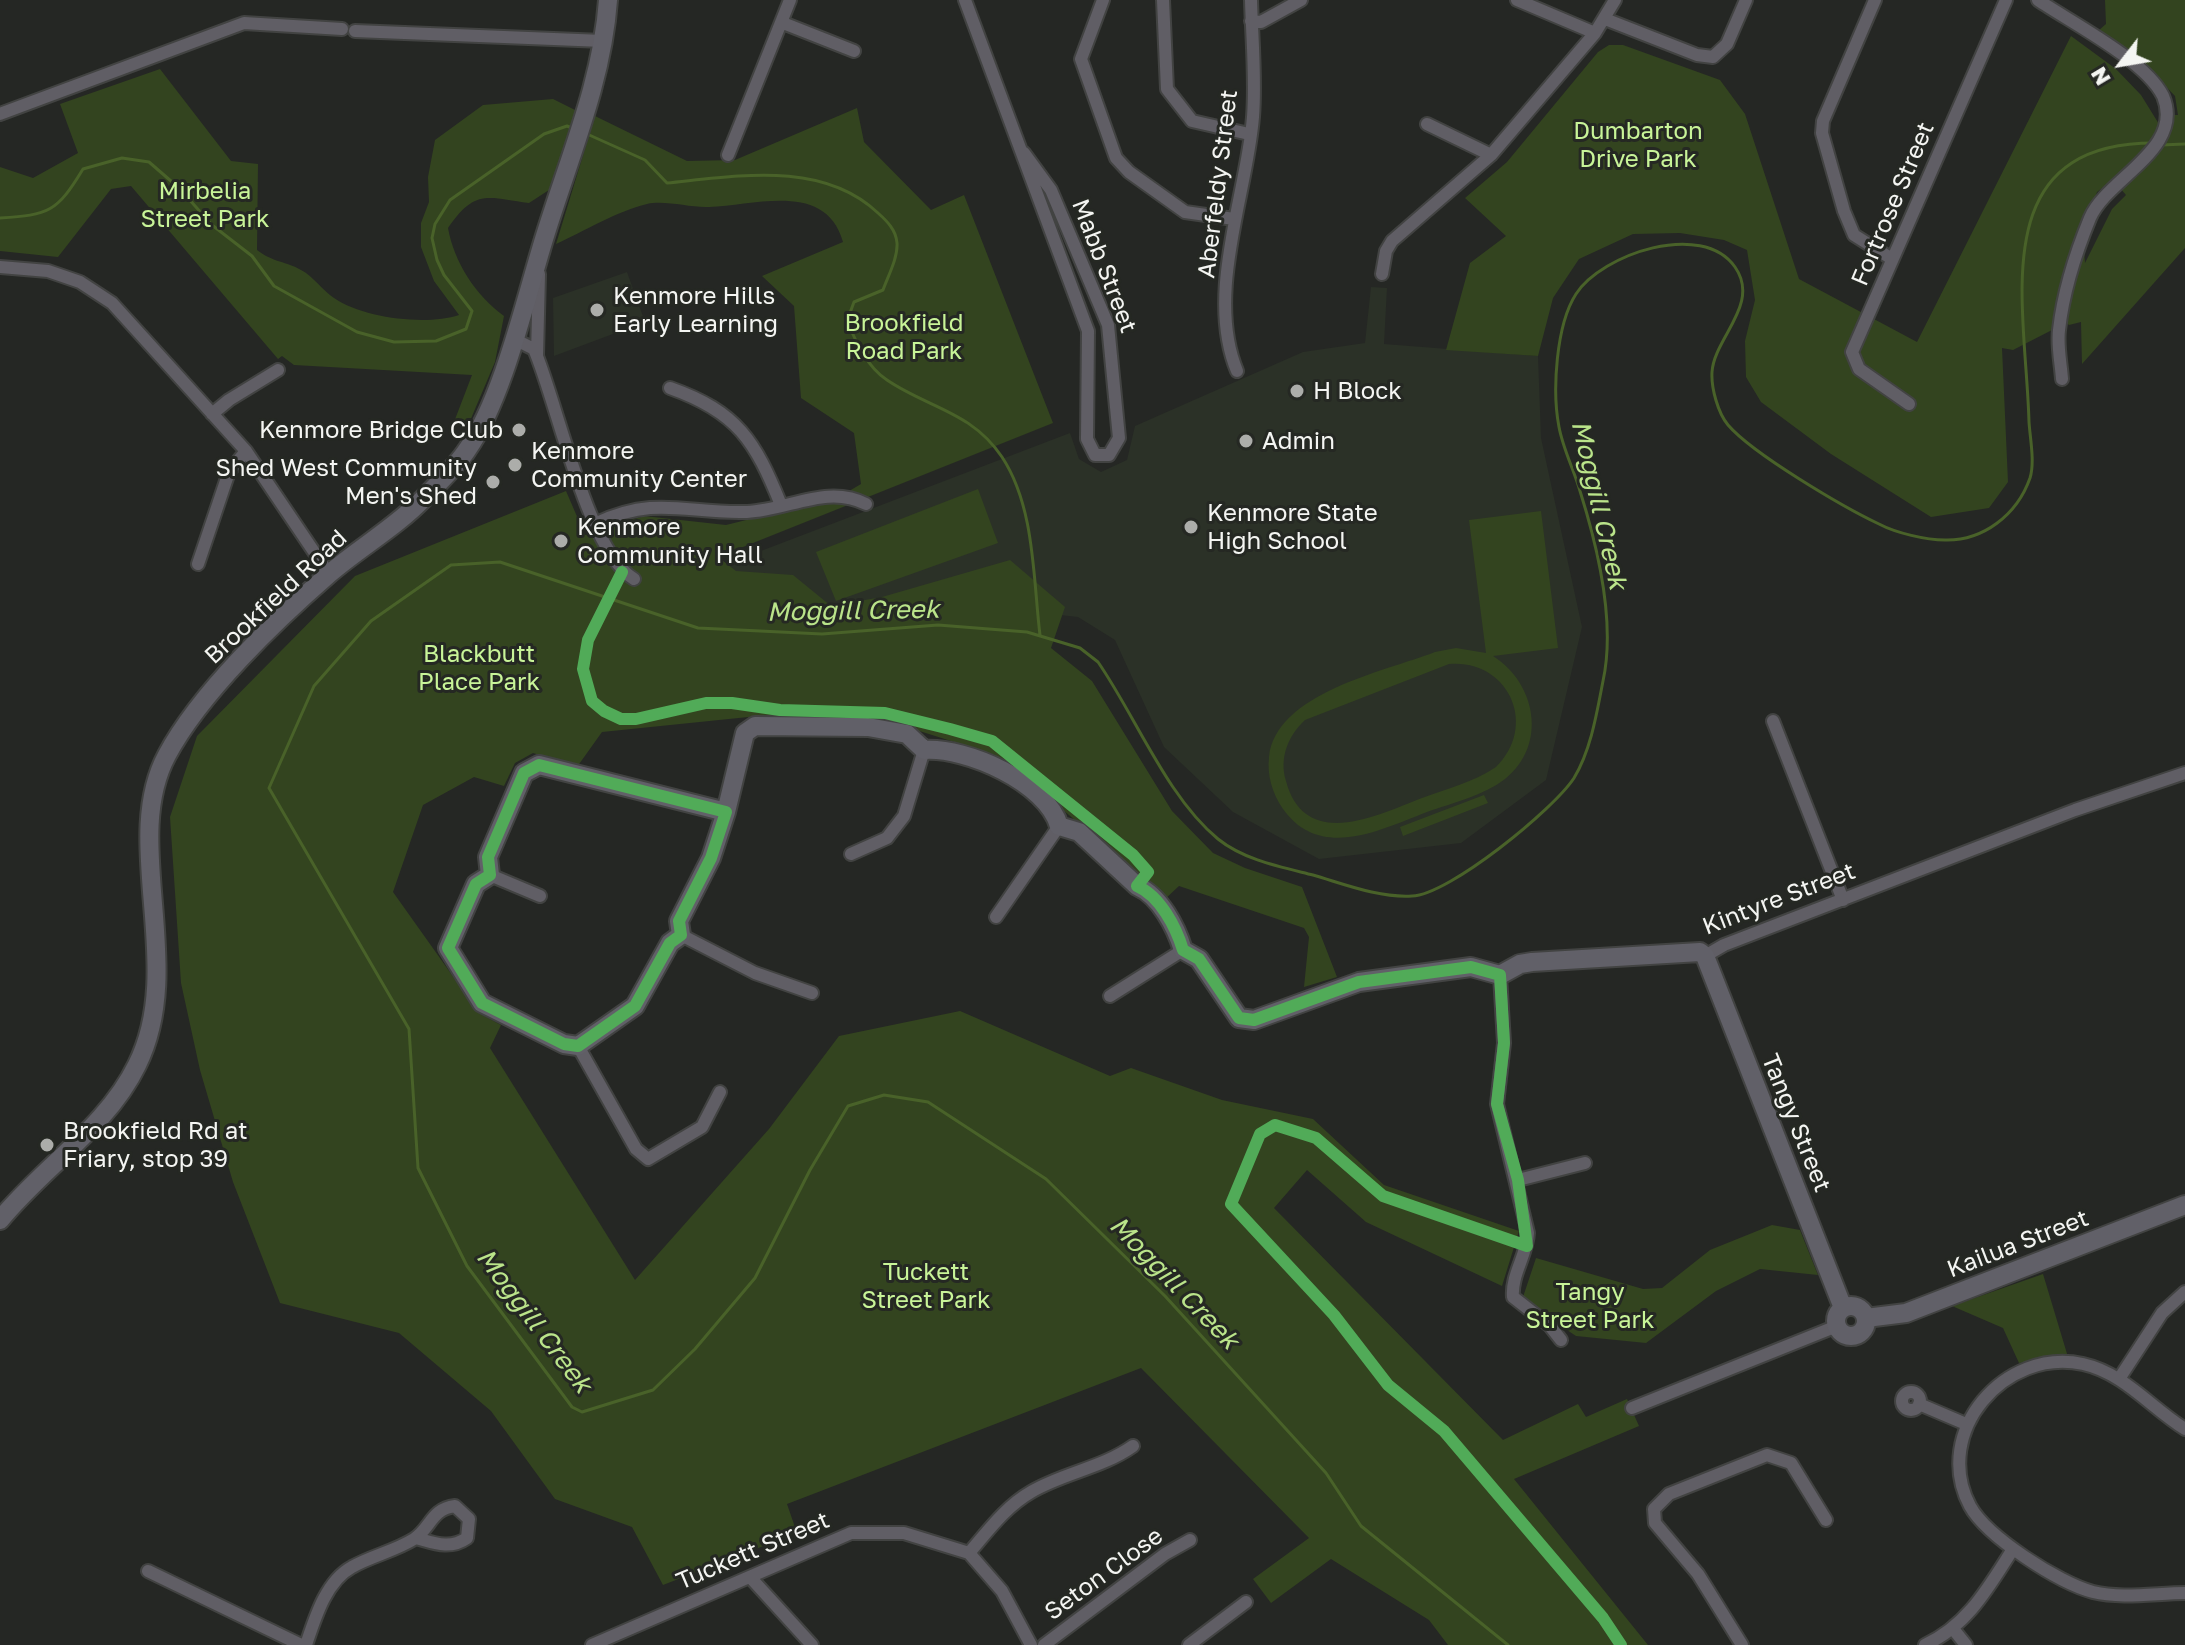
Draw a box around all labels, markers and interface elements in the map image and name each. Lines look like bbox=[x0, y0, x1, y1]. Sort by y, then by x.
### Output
north arrow bbox=[2081, 24, 2161, 104]
text: N bbox=[2084, 63, 2116, 91]
street label: Aberfeldy Street bbox=[1192, 88, 1244, 280]
park label: Dumbarton Drive Park bbox=[1573, 117, 1703, 173]
street label: Fortrose Street bbox=[1846, 118, 1940, 290]
park label: Mirbelia Street Park bbox=[141, 177, 269, 233]
street label: Mabb Street bbox=[1065, 195, 1143, 337]
place label: Kenmore Hills Early Learning bbox=[613, 282, 778, 338]
marker: Kenmore Hills Early Learning bbox=[588, 301, 606, 319]
park label: Brookfield Road Park bbox=[845, 309, 963, 365]
place label: H Block bbox=[1313, 377, 1402, 405]
marker: H Block bbox=[1288, 382, 1306, 400]
place label: Kenmore Bridge Club bbox=[259, 416, 503, 444]
water label: Moggill Creek bbox=[1564, 417, 1634, 593]
marker: Kenmore Bridge Club bbox=[510, 421, 528, 439]
place label: Admin bbox=[1262, 427, 1335, 455]
marker: Admin bbox=[1237, 432, 1255, 450]
place label: Kenmore Community Center bbox=[531, 437, 747, 493]
place label: Shed West Community Men's Shed bbox=[215, 454, 477, 510]
marker: Kenmore Community Center bbox=[506, 456, 524, 474]
marker: Shed West Community Men's Shed bbox=[484, 473, 502, 491]
place label: Kenmore State High School bbox=[1207, 499, 1378, 555]
place label: Kenmore Community Hall bbox=[577, 513, 763, 569]
marker: Kenmore State High School bbox=[1182, 518, 1200, 536]
street label: Brookfield Road bbox=[199, 524, 353, 670]
marker: Kenmore Community Hall bbox=[552, 532, 570, 550]
water label: Moggill Creek bbox=[767, 594, 939, 628]
park label: Blackbutt Place Park bbox=[418, 640, 540, 696]
street label: Kintyre Street bbox=[1699, 857, 1859, 941]
street label: Tangy Street bbox=[1755, 1050, 1837, 1196]
place label: Brookfield Rd at Friary, stop 39 bbox=[63, 1117, 248, 1173]
marker: Brookfield Rd at Friary, stop 39 bbox=[38, 1136, 56, 1154]
street label: Kailua Street bbox=[1943, 1204, 2093, 1284]
water label: Moggill Creek bbox=[1103, 1210, 1245, 1356]
water label: Moggill Creek bbox=[470, 1243, 598, 1399]
park label: Tuckett Street Park bbox=[862, 1258, 990, 1314]
park label: Tangy Street Park bbox=[1526, 1278, 1654, 1334]
street label: Tuckett Street bbox=[672, 1506, 834, 1596]
street label: Seton Close bbox=[1039, 1522, 1169, 1626]

